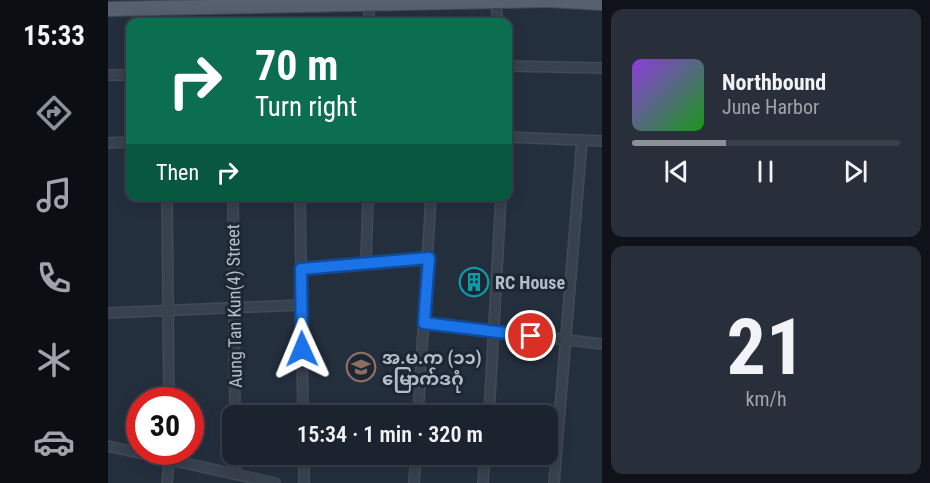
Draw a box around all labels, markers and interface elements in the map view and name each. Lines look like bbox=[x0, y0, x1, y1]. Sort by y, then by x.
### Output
text: 15:33 bbox=[23, 20, 85, 52]
text: 70 m bbox=[255, 41, 338, 90]
icon: right bbox=[156, 42, 234, 120]
text: Northbound bbox=[722, 70, 826, 95]
text: Turn right bbox=[255, 91, 357, 123]
icon: directions bbox=[33, 92, 75, 134]
text: June Harbor bbox=[722, 95, 819, 119]
icon: previous bbox=[660, 155, 693, 188]
icon: pause bbox=[749, 155, 782, 188]
icon: next bbox=[839, 155, 872, 188]
icon: right bbox=[211, 156, 244, 189]
text: Then bbox=[156, 160, 199, 185]
icon: music bbox=[33, 174, 75, 216]
street label: Aung Tan Kun(4) Street bbox=[222, 224, 247, 388]
icon: phone bbox=[33, 257, 75, 299]
building icon: RC House bbox=[458, 266, 490, 298]
place label: RC House bbox=[495, 272, 565, 293]
text: 21 bbox=[727, 302, 805, 393]
pin bbox=[505, 310, 556, 361]
position arrow bbox=[270, 317, 334, 381]
icon: arrive bbox=[514, 319, 547, 352]
icon: climate bbox=[33, 339, 75, 381]
place label: အ.မ.က (၁၁) မြောက်ဒဂုံ bbox=[382, 347, 482, 393]
school or university icon: အ.မ.က (၁၁) မြောက်ဒဂုံ bbox=[345, 351, 377, 383]
speed limit sign: 30 bbox=[126, 387, 204, 465]
text: km/h bbox=[745, 387, 787, 411]
icon: car bbox=[33, 421, 75, 463]
text: 15:34 · 1 min · 320 m bbox=[297, 422, 483, 447]

